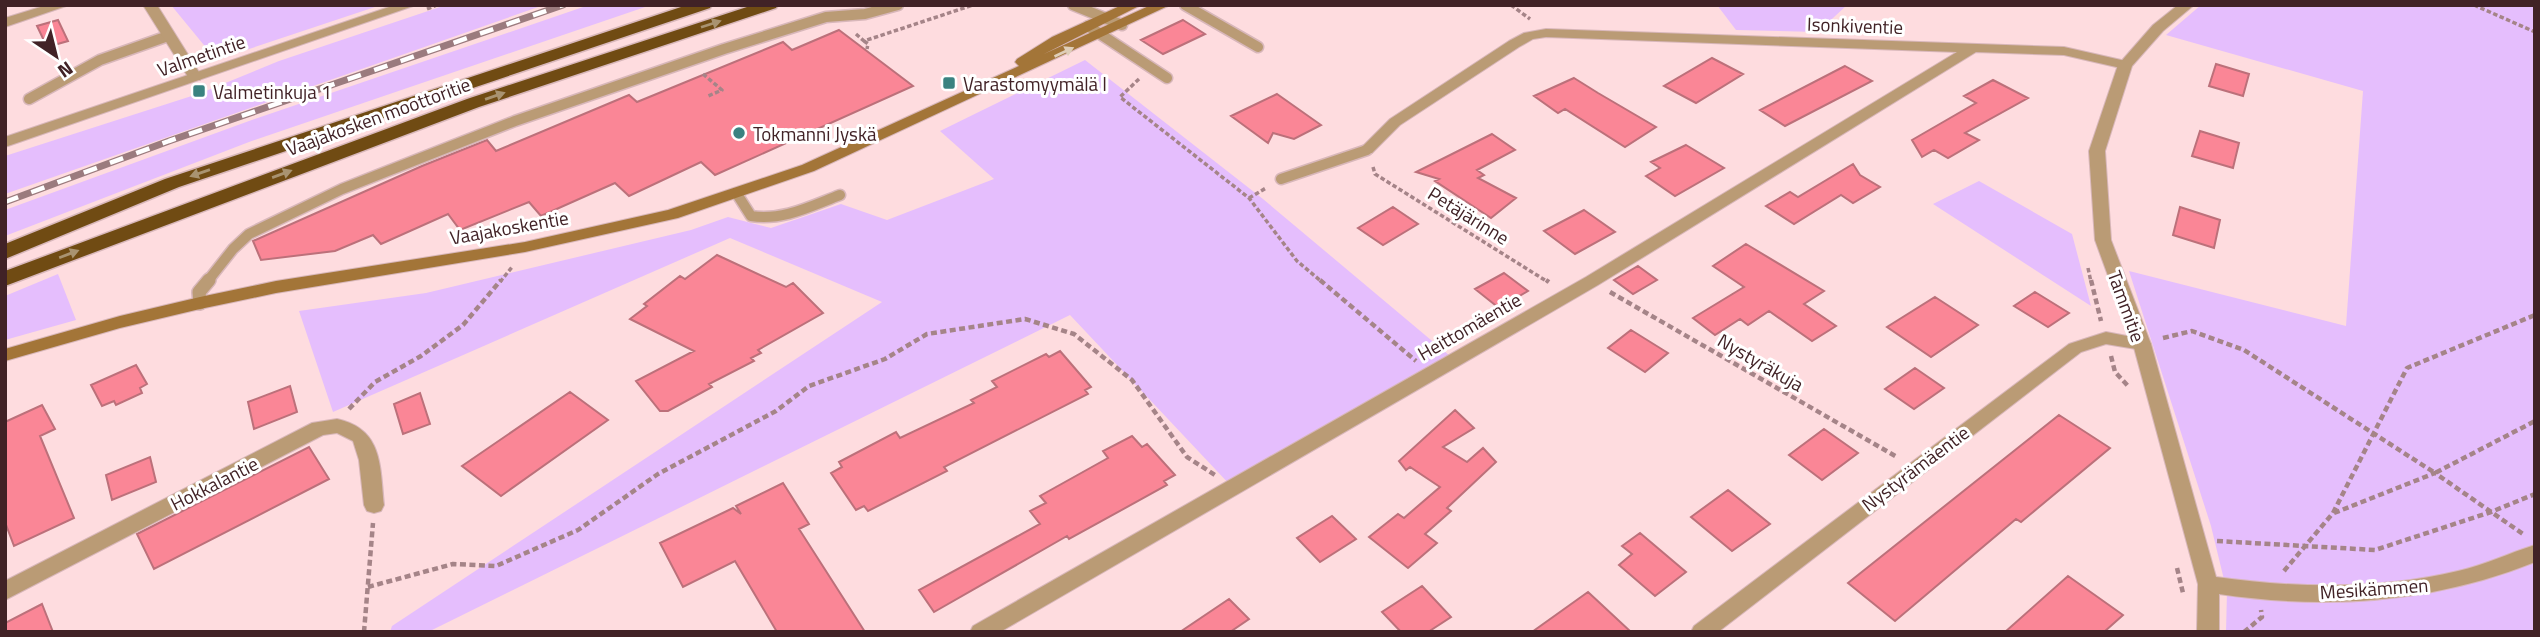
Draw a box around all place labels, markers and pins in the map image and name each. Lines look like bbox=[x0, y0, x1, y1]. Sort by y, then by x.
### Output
place label: Varastomyymälä I bbox=[963, 69, 1107, 98]
marker: Varastomyymälä I bbox=[941, 75, 957, 91]
place label: Valmetinkuja 1 bbox=[213, 77, 332, 106]
marker: Valmetinkuja 1 bbox=[191, 83, 207, 99]
place label: Tokmanni Jyskä bbox=[753, 119, 877, 148]
marker: Tokmanni Jyskä bbox=[731, 125, 747, 141]

